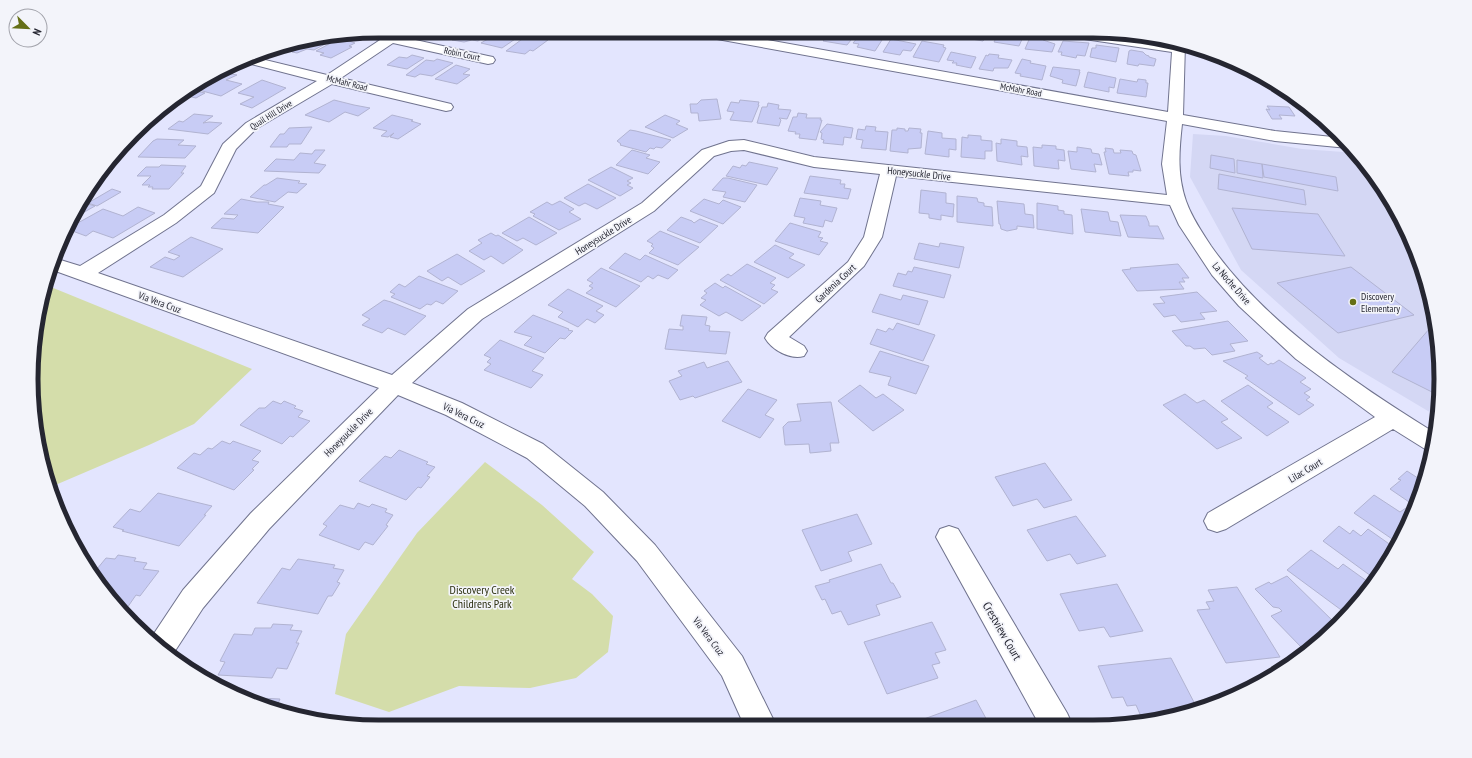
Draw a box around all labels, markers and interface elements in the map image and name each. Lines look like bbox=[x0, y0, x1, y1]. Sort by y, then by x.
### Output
north arrow bbox=[8, 8, 48, 48]
text: N bbox=[30, 27, 45, 38]
street label: Robin Court bbox=[443, 44, 482, 63]
street label: McMahr Road bbox=[325, 72, 369, 93]
street label: McMahr Road bbox=[999, 80, 1043, 99]
street label: Quail Hill Drive bbox=[248, 97, 294, 132]
street label: Honeysuckle Drive bbox=[887, 164, 951, 183]
street label: Honeysuckle Drive bbox=[573, 213, 634, 258]
street label: La Noche Drive bbox=[1210, 259, 1254, 307]
street label: Gardenia Court bbox=[812, 261, 859, 306]
street label: Via Vera Cruz bbox=[136, 288, 184, 316]
place label: Discovery Elementary bbox=[1361, 290, 1400, 315]
marker: Discovery Elementary bbox=[1348, 297, 1358, 307]
street label: Via Vera Cruz bbox=[440, 399, 487, 431]
street label: Honeysuckle Drive bbox=[321, 405, 375, 459]
street label: Lilac Court bbox=[1286, 455, 1325, 485]
park label: Discovery Creek Childrens Park bbox=[450, 582, 515, 611]
street label: Crestview Court bbox=[980, 599, 1025, 663]
street label: Via Vera Cruz bbox=[689, 614, 728, 658]

